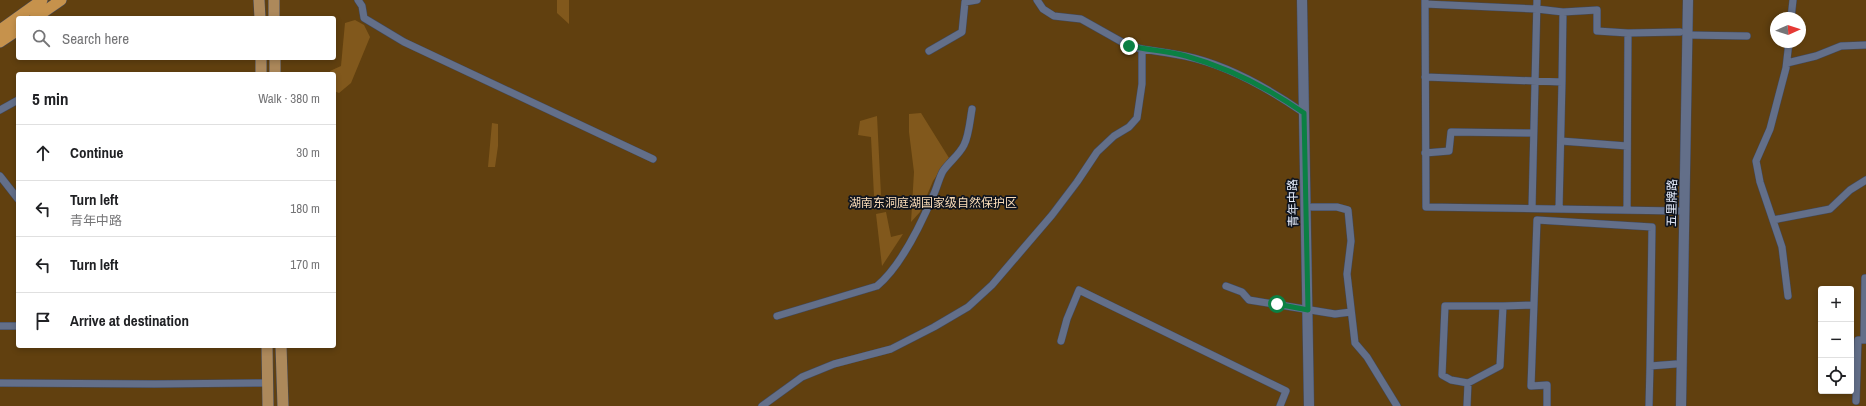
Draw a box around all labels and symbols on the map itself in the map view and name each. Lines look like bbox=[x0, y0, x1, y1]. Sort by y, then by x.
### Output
north arrow bbox=[1770, 12, 1806, 48]
route end bbox=[1120, 37, 1138, 55]
street label: 青年中路 bbox=[1285, 179, 1301, 227]
street label: 五里牌路 bbox=[1664, 179, 1680, 227]
park label: 湖南东洞庭湖国家级自然保护区 bbox=[849, 195, 1017, 211]
route start bbox=[1268, 295, 1286, 313]

